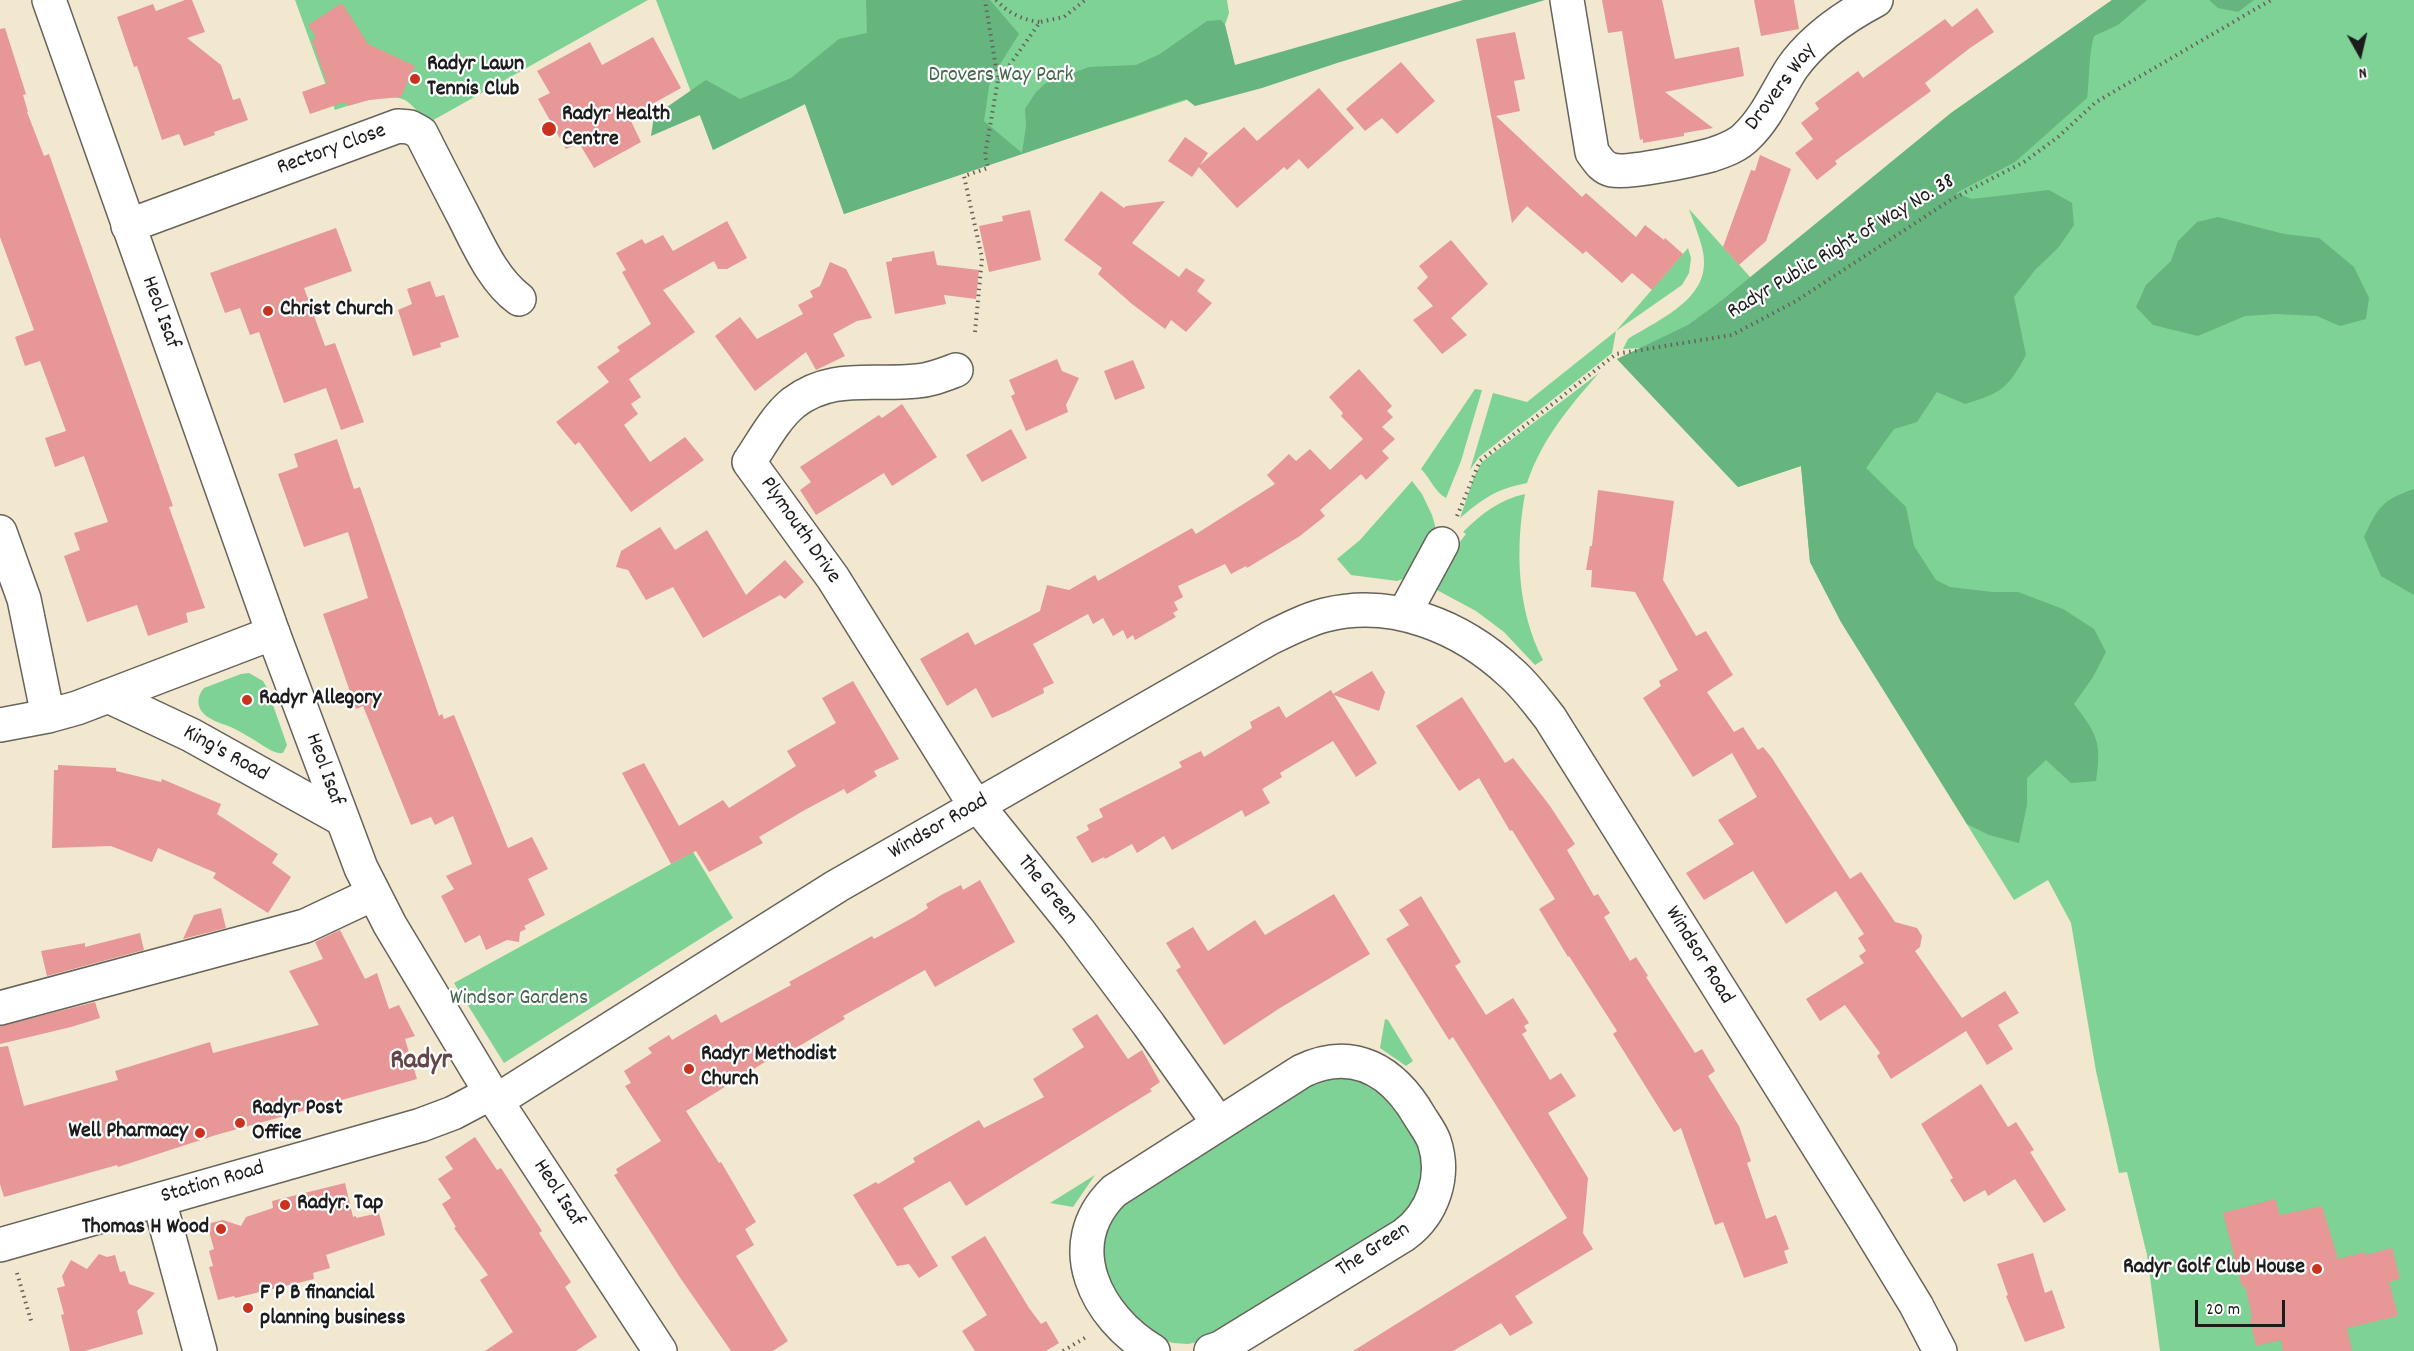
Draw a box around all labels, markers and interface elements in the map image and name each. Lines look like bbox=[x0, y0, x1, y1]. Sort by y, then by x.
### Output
north arrow bbox=[2330, 24, 2390, 84]
street label: Drovers Way bbox=[1741, 39, 1823, 137]
place label: Radyr Lawn Tennis Club bbox=[427, 53, 524, 104]
text: N bbox=[2357, 60, 2368, 84]
park label: Drovers Way Park bbox=[928, 64, 1074, 90]
marker: Radyr Lawn Tennis Club bbox=[408, 72, 422, 86]
place label: Radyr Health Centre bbox=[562, 103, 670, 154]
street label: Rectory Close bbox=[274, 119, 390, 183]
marker: Radyr Health Centre bbox=[540, 120, 558, 138]
street label: Radyr Public Right of Way No. 38 bbox=[1724, 170, 1960, 326]
street label: Heol Isaf bbox=[134, 273, 184, 353]
place label: Christ Church bbox=[280, 298, 393, 324]
marker: Christ Church bbox=[261, 304, 275, 318]
street label: Plymouth Drive bbox=[753, 473, 845, 589]
place label: Radyr Allegory bbox=[259, 687, 381, 713]
marker: Radyr Allegory bbox=[240, 693, 254, 707]
street label: King's Road bbox=[178, 721, 272, 789]
street label: Heol Isaf bbox=[298, 730, 348, 810]
street label: Windsor Road bbox=[885, 789, 993, 867]
street label: The Green bbox=[1010, 851, 1082, 931]
street label: Windsor Road bbox=[1658, 902, 1738, 1010]
park label: Windsor Gardens bbox=[450, 987, 588, 1013]
place label: Radyr Methodist Church bbox=[701, 1043, 837, 1094]
district label: Radyr bbox=[390, 1046, 452, 1080]
marker: Radyr Methodist Church bbox=[682, 1062, 696, 1076]
place label: Radyr Post Office bbox=[252, 1097, 343, 1148]
marker: Radyr Post Office bbox=[233, 1116, 247, 1130]
place label: Well Pharmacy bbox=[68, 1120, 188, 1146]
marker: Well Pharmacy bbox=[193, 1126, 207, 1140]
street label: Heol Isaf bbox=[525, 1155, 589, 1233]
street label: Station Road bbox=[158, 1157, 268, 1211]
place label: Radyr. Tap bbox=[297, 1192, 383, 1218]
marker: Radyr. Tap bbox=[278, 1198, 292, 1212]
place label: Thomas H Wood bbox=[82, 1216, 209, 1242]
street label: The Green bbox=[1332, 1217, 1416, 1285]
marker: Thomas H Wood bbox=[214, 1222, 228, 1236]
place label: Radyr Golf Club House bbox=[2123, 1256, 2305, 1282]
marker: Radyr Golf Club House bbox=[2310, 1262, 2324, 1276]
place label: F P B financial planning business bbox=[260, 1282, 406, 1334]
scale bar bbox=[2198, 1288, 2288, 1326]
text: 20 m bbox=[2206, 1298, 2240, 1323]
marker: F P B financial planning business bbox=[241, 1301, 255, 1315]

